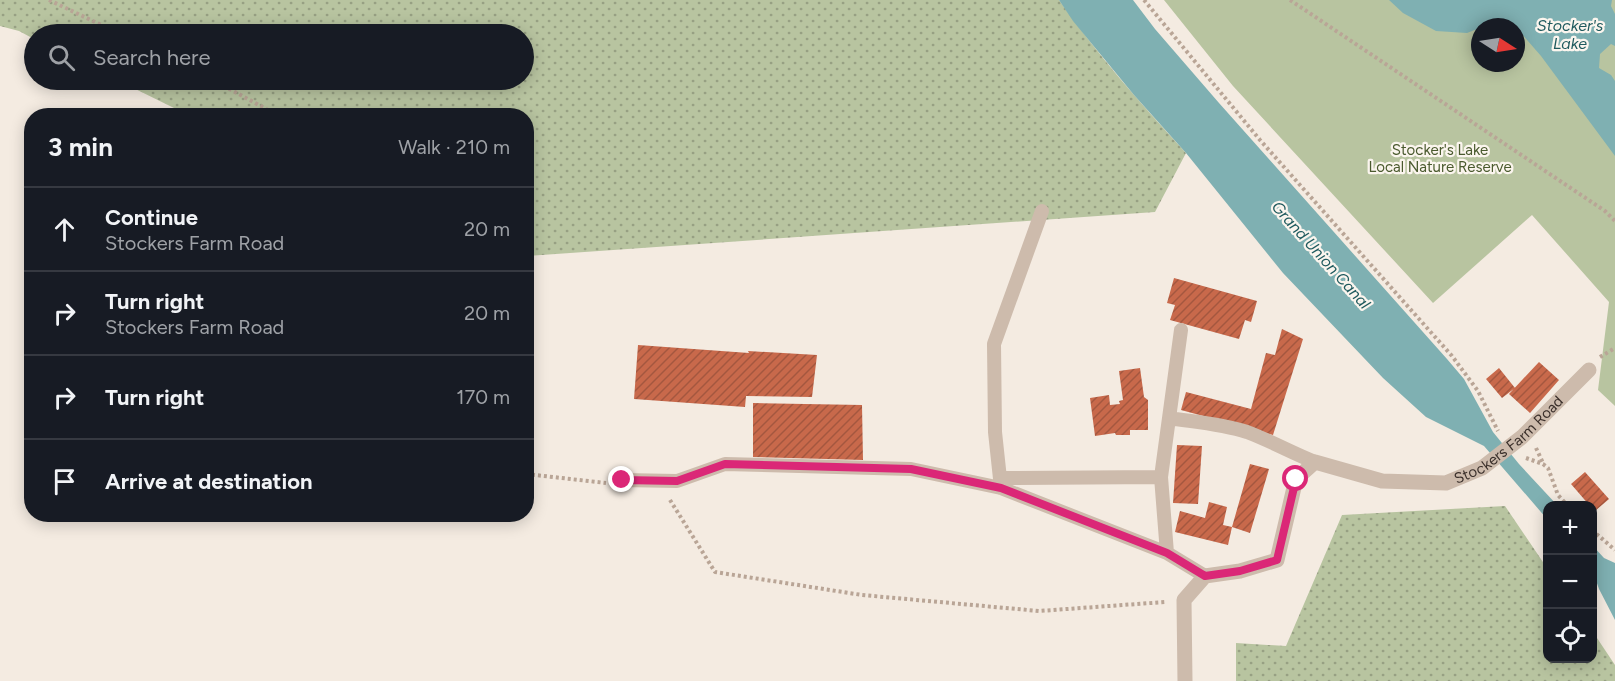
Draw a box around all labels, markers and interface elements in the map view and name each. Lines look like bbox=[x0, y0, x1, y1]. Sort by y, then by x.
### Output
water label: Stocker's Lake bbox=[1537, 16, 1604, 53]
north arrow bbox=[1471, 18, 1525, 72]
search box bbox=[24, 24, 534, 90]
icon: search bbox=[45, 41, 78, 74]
text: Search here bbox=[93, 44, 211, 71]
text: 3 min bbox=[48, 131, 113, 163]
text: Walk · 210 m bbox=[398, 135, 510, 159]
park label: Stocker's Lake Local Nature Reserve bbox=[1368, 141, 1512, 176]
water label: Grand Union Canal bbox=[1268, 197, 1375, 313]
text: Continue bbox=[105, 204, 198, 231]
icon: ahead bbox=[48, 213, 81, 246]
text: 20 m bbox=[464, 217, 510, 241]
text: Stockers Farm Road bbox=[105, 231, 284, 255]
text: Turn right bbox=[105, 288, 204, 315]
icon: right bbox=[48, 297, 81, 330]
text: 20 m bbox=[464, 301, 510, 325]
text: Stockers Farm Road bbox=[105, 315, 284, 339]
icon: right bbox=[48, 381, 81, 414]
text: Turn right bbox=[105, 384, 204, 411]
text: 170 m bbox=[456, 385, 510, 409]
street label: Stockers Farm Road bbox=[1451, 392, 1567, 488]
icon: arrive bbox=[48, 465, 81, 498]
route start bbox=[1282, 465, 1308, 491]
route end bbox=[608, 466, 634, 492]
text: Arrive at destination bbox=[105, 468, 313, 495]
map controls bbox=[1543, 501, 1597, 663]
button: + bbox=[1543, 501, 1597, 555]
button: − bbox=[1543, 555, 1597, 609]
button: locate bbox=[1543, 609, 1597, 663]

